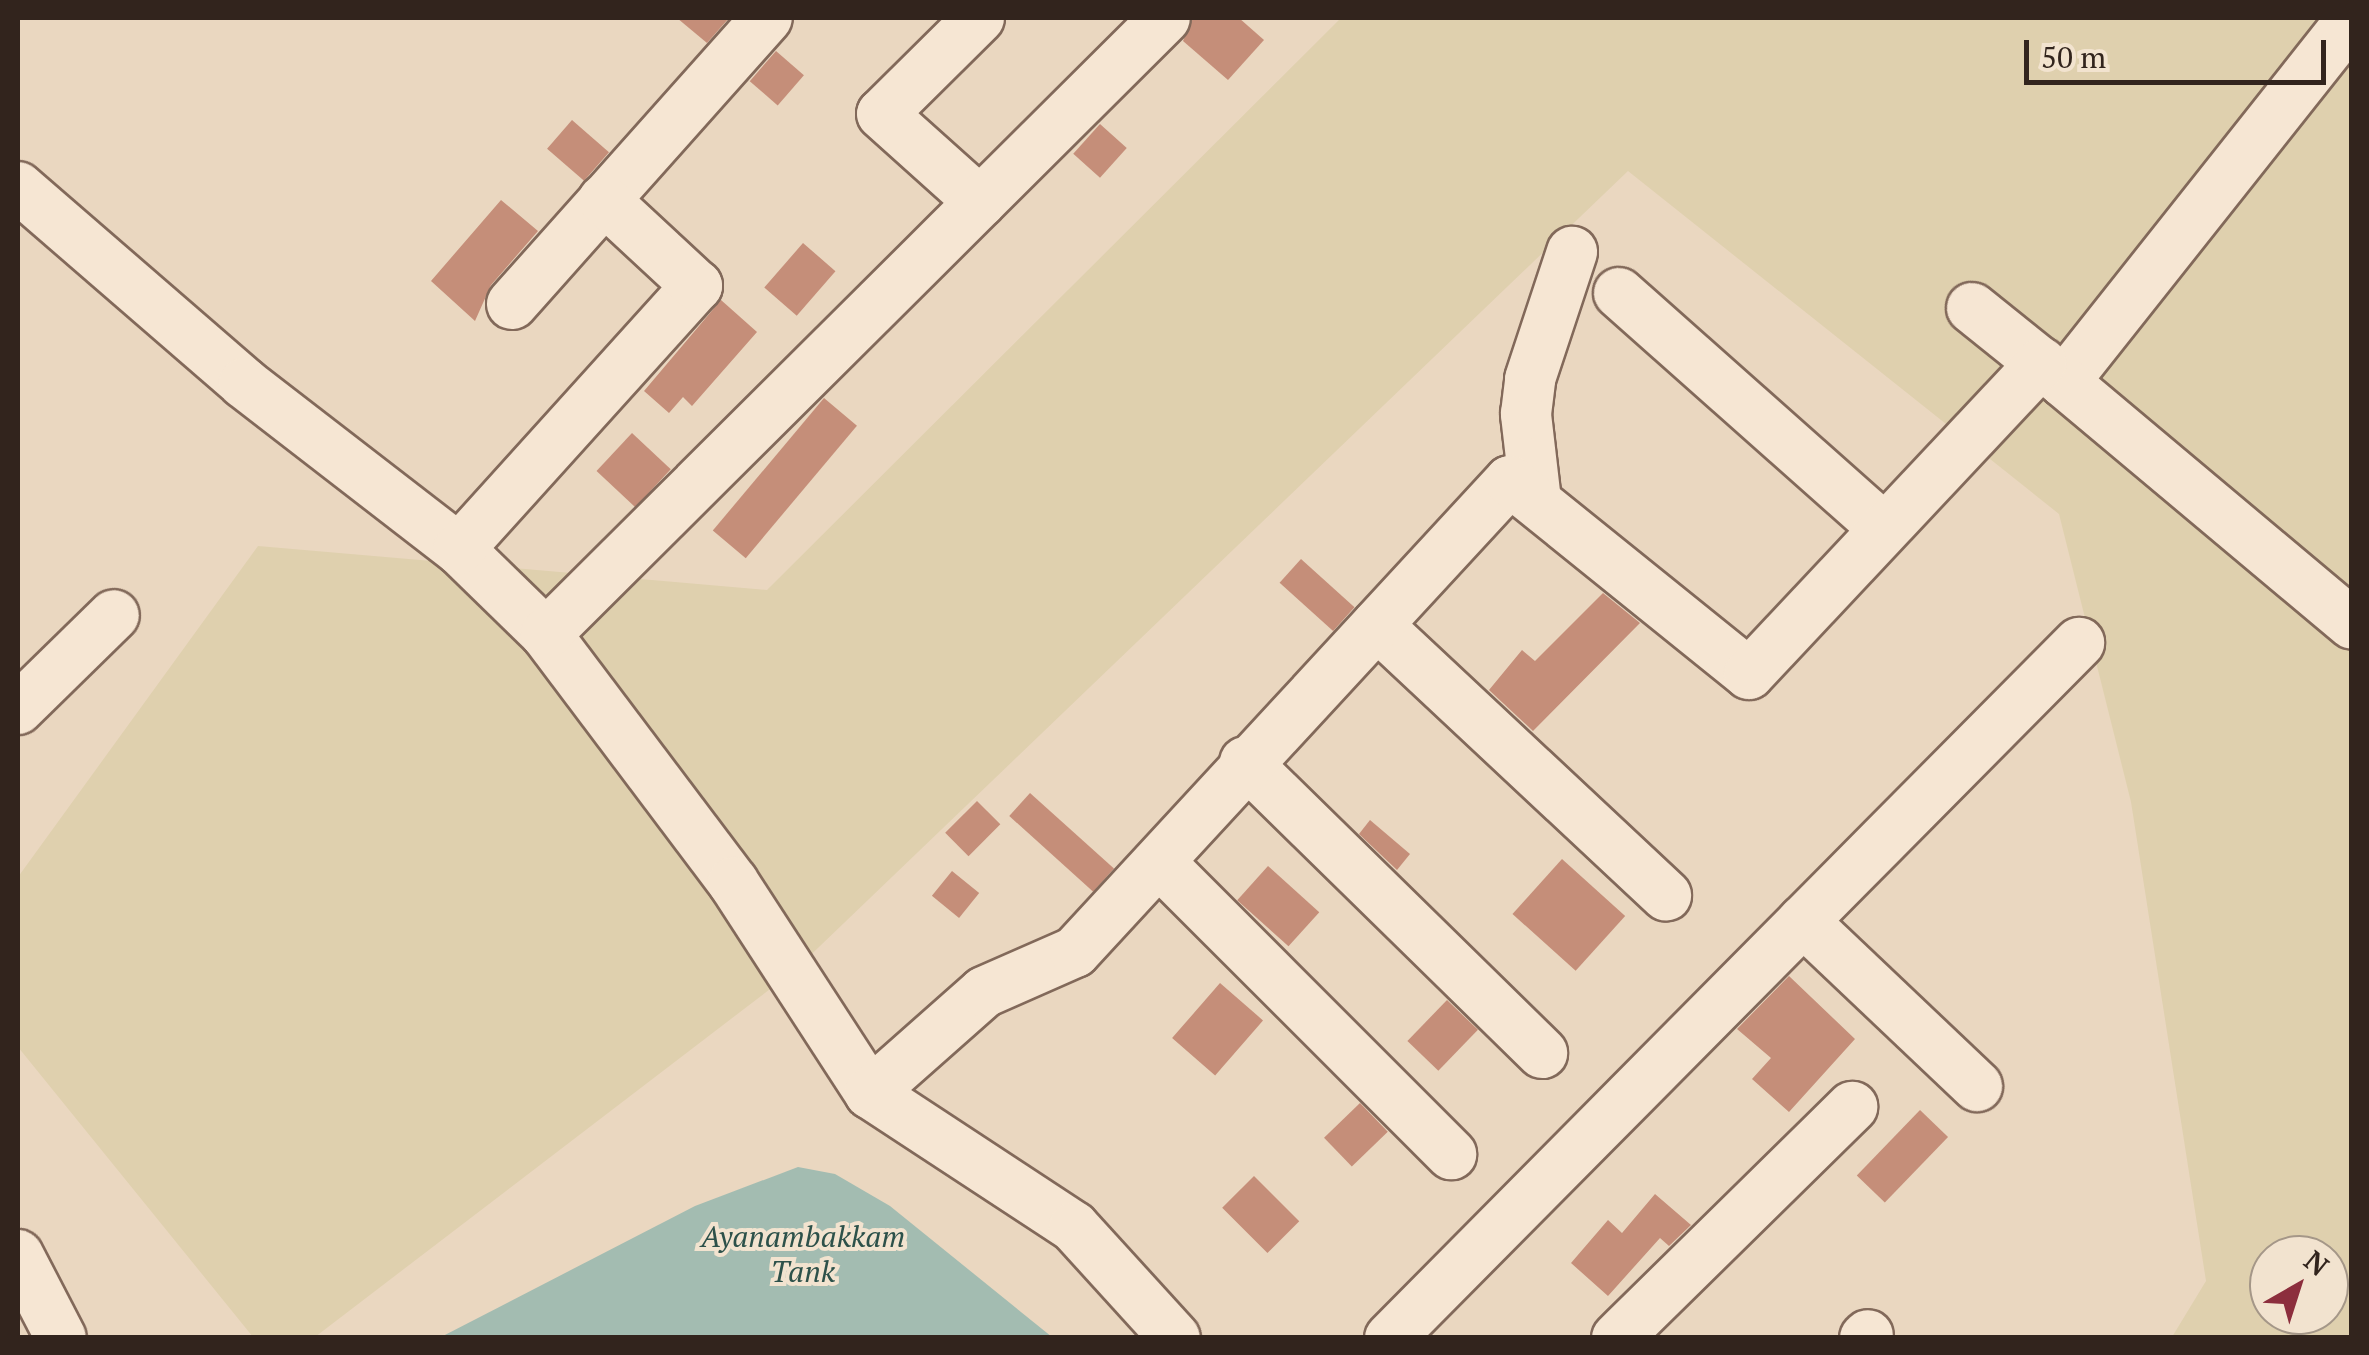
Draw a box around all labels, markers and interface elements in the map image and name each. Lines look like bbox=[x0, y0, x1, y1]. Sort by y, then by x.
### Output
scale bar bbox=[2029, 20, 2332, 82]
text: 50 m bbox=[2041, 37, 2106, 77]
water label: Ayanambakkam Tank bbox=[701, 1218, 905, 1288]
north arrow bbox=[2249, 1235, 2349, 1335]
text: N bbox=[2297, 1242, 2337, 1284]

